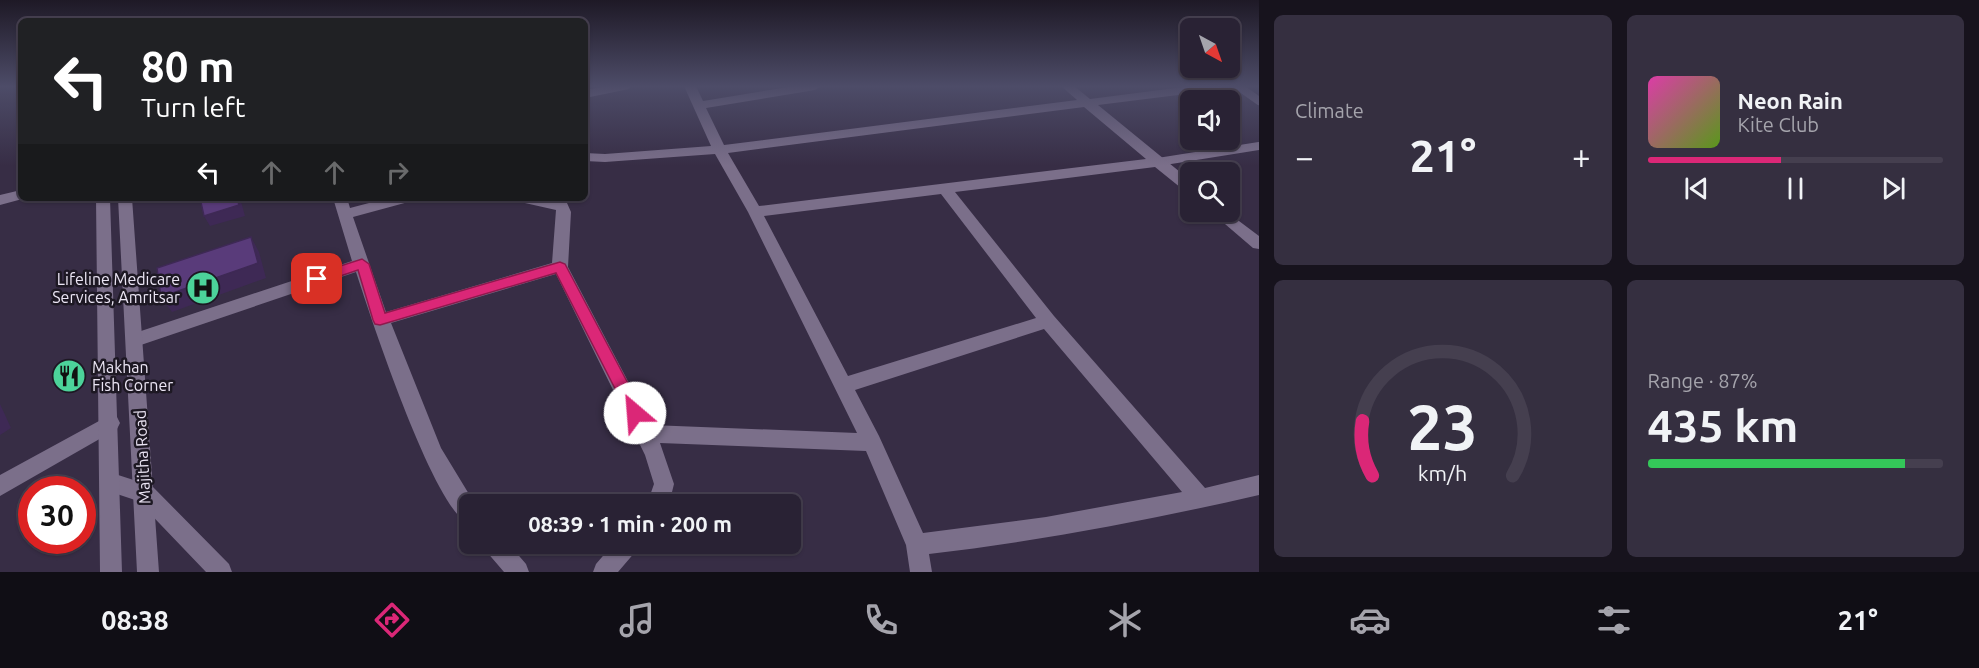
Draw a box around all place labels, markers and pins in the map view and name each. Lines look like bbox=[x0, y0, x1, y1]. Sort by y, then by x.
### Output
pin bbox=[291, 253, 342, 304]
place label: Lifeline Medicare Services, Amritsar bbox=[52, 270, 180, 306]
hospital icon: Lifeline Medicare Services, Amritsar bbox=[185, 270, 221, 306]
restaurant icon: Makhan Fish Corner bbox=[51, 358, 87, 394]
place label: Makhan Fish Corner bbox=[92, 358, 173, 394]

